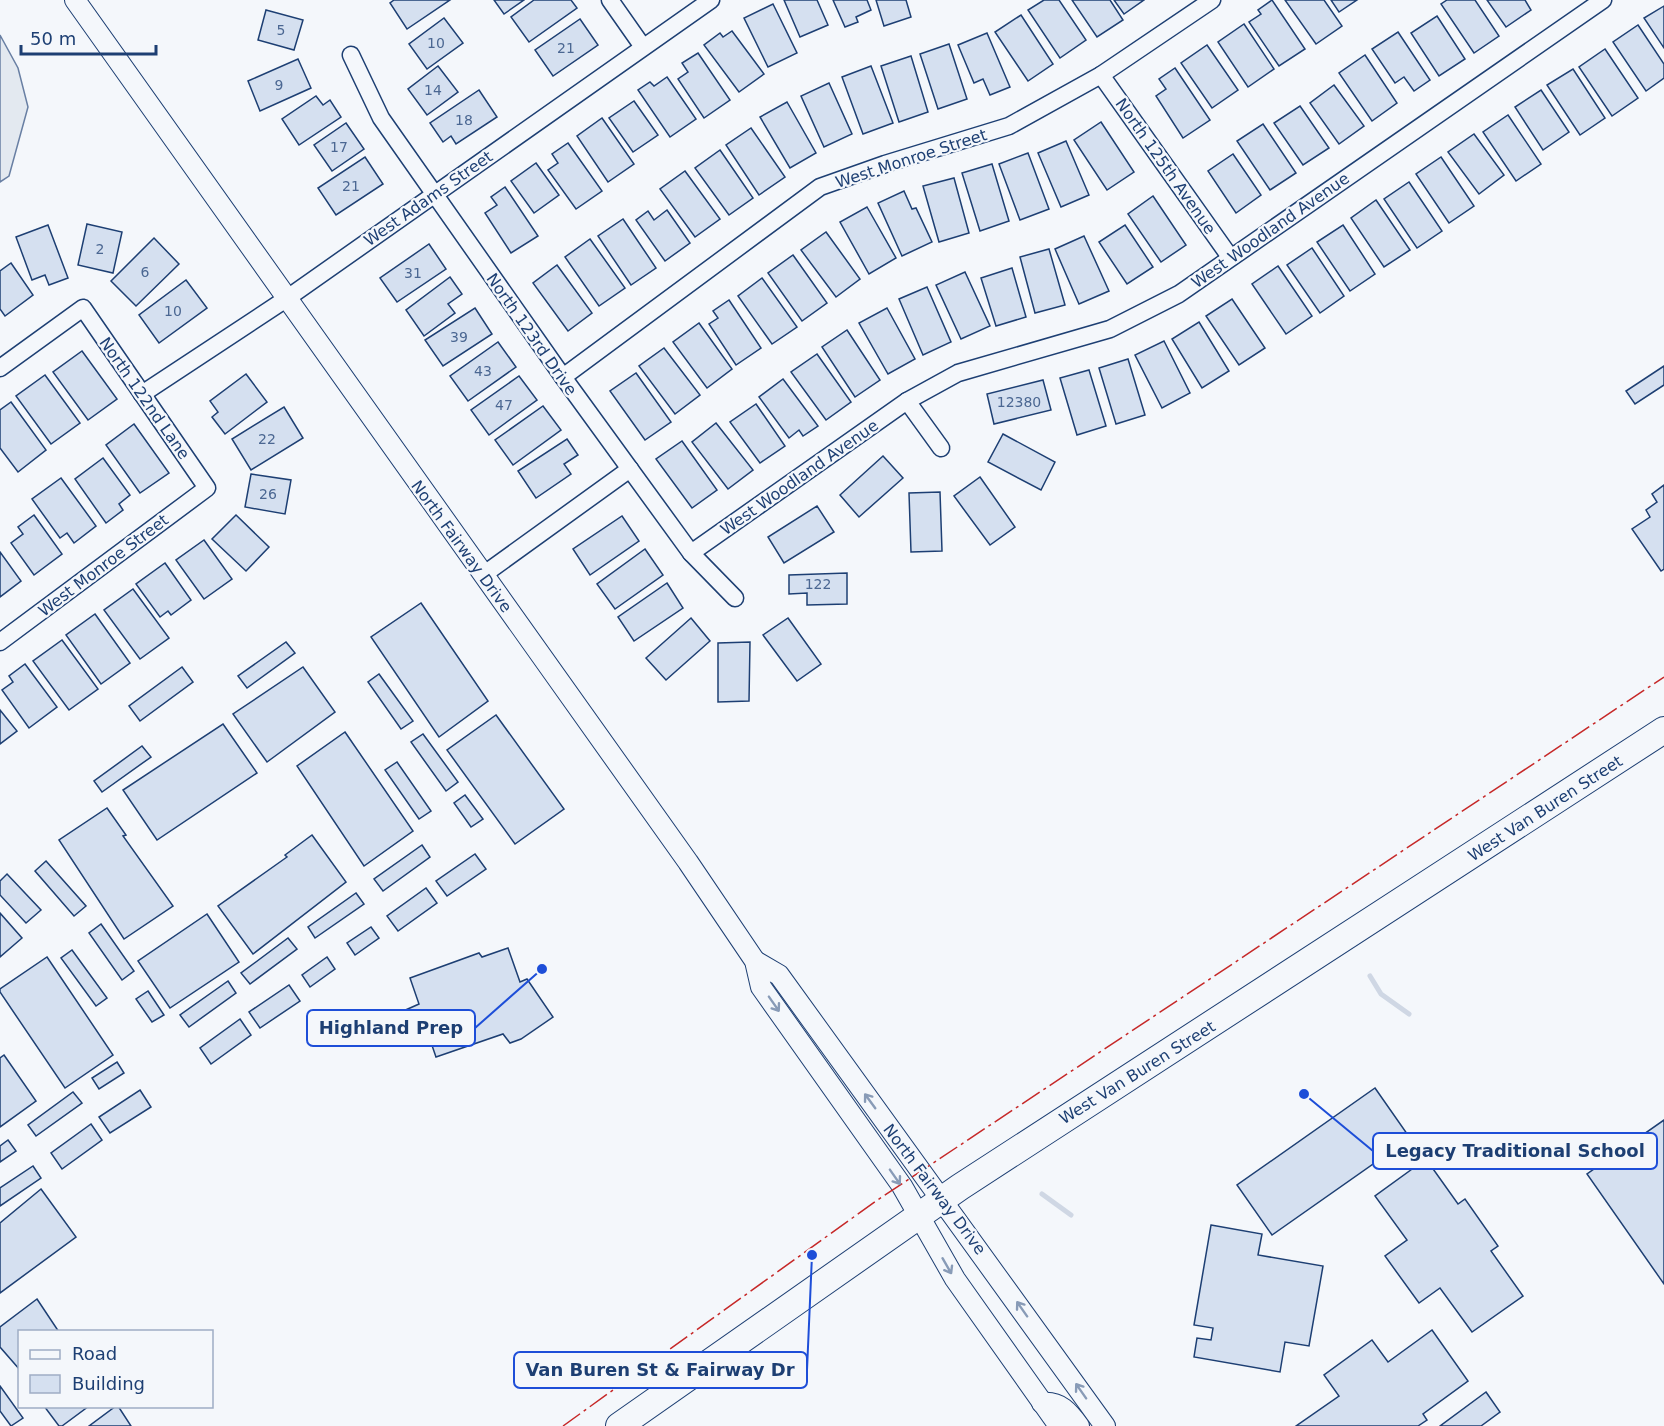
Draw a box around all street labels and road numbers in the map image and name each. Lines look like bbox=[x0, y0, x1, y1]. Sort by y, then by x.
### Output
street label: North 125th Avenue bbox=[1112, 95, 1220, 238]
street label: West Monroe Street bbox=[833, 125, 989, 192]
street label: West Adams Street bbox=[360, 147, 496, 250]
street label: West Woodland Avenue bbox=[1188, 169, 1353, 292]
street label: North 123rd Drive bbox=[482, 270, 581, 399]
street label: North 122nd Lane bbox=[95, 334, 194, 463]
street label: West Woodland Avenue bbox=[717, 416, 882, 539]
street label: North Fairway Drive bbox=[407, 477, 516, 616]
street label: West Monroe Street bbox=[35, 510, 172, 620]
street label: West Van Buren Street bbox=[1465, 751, 1626, 865]
street label: West Van Buren Street bbox=[1056, 1017, 1219, 1128]
street label: North Fairway Drive bbox=[879, 1120, 990, 1258]

